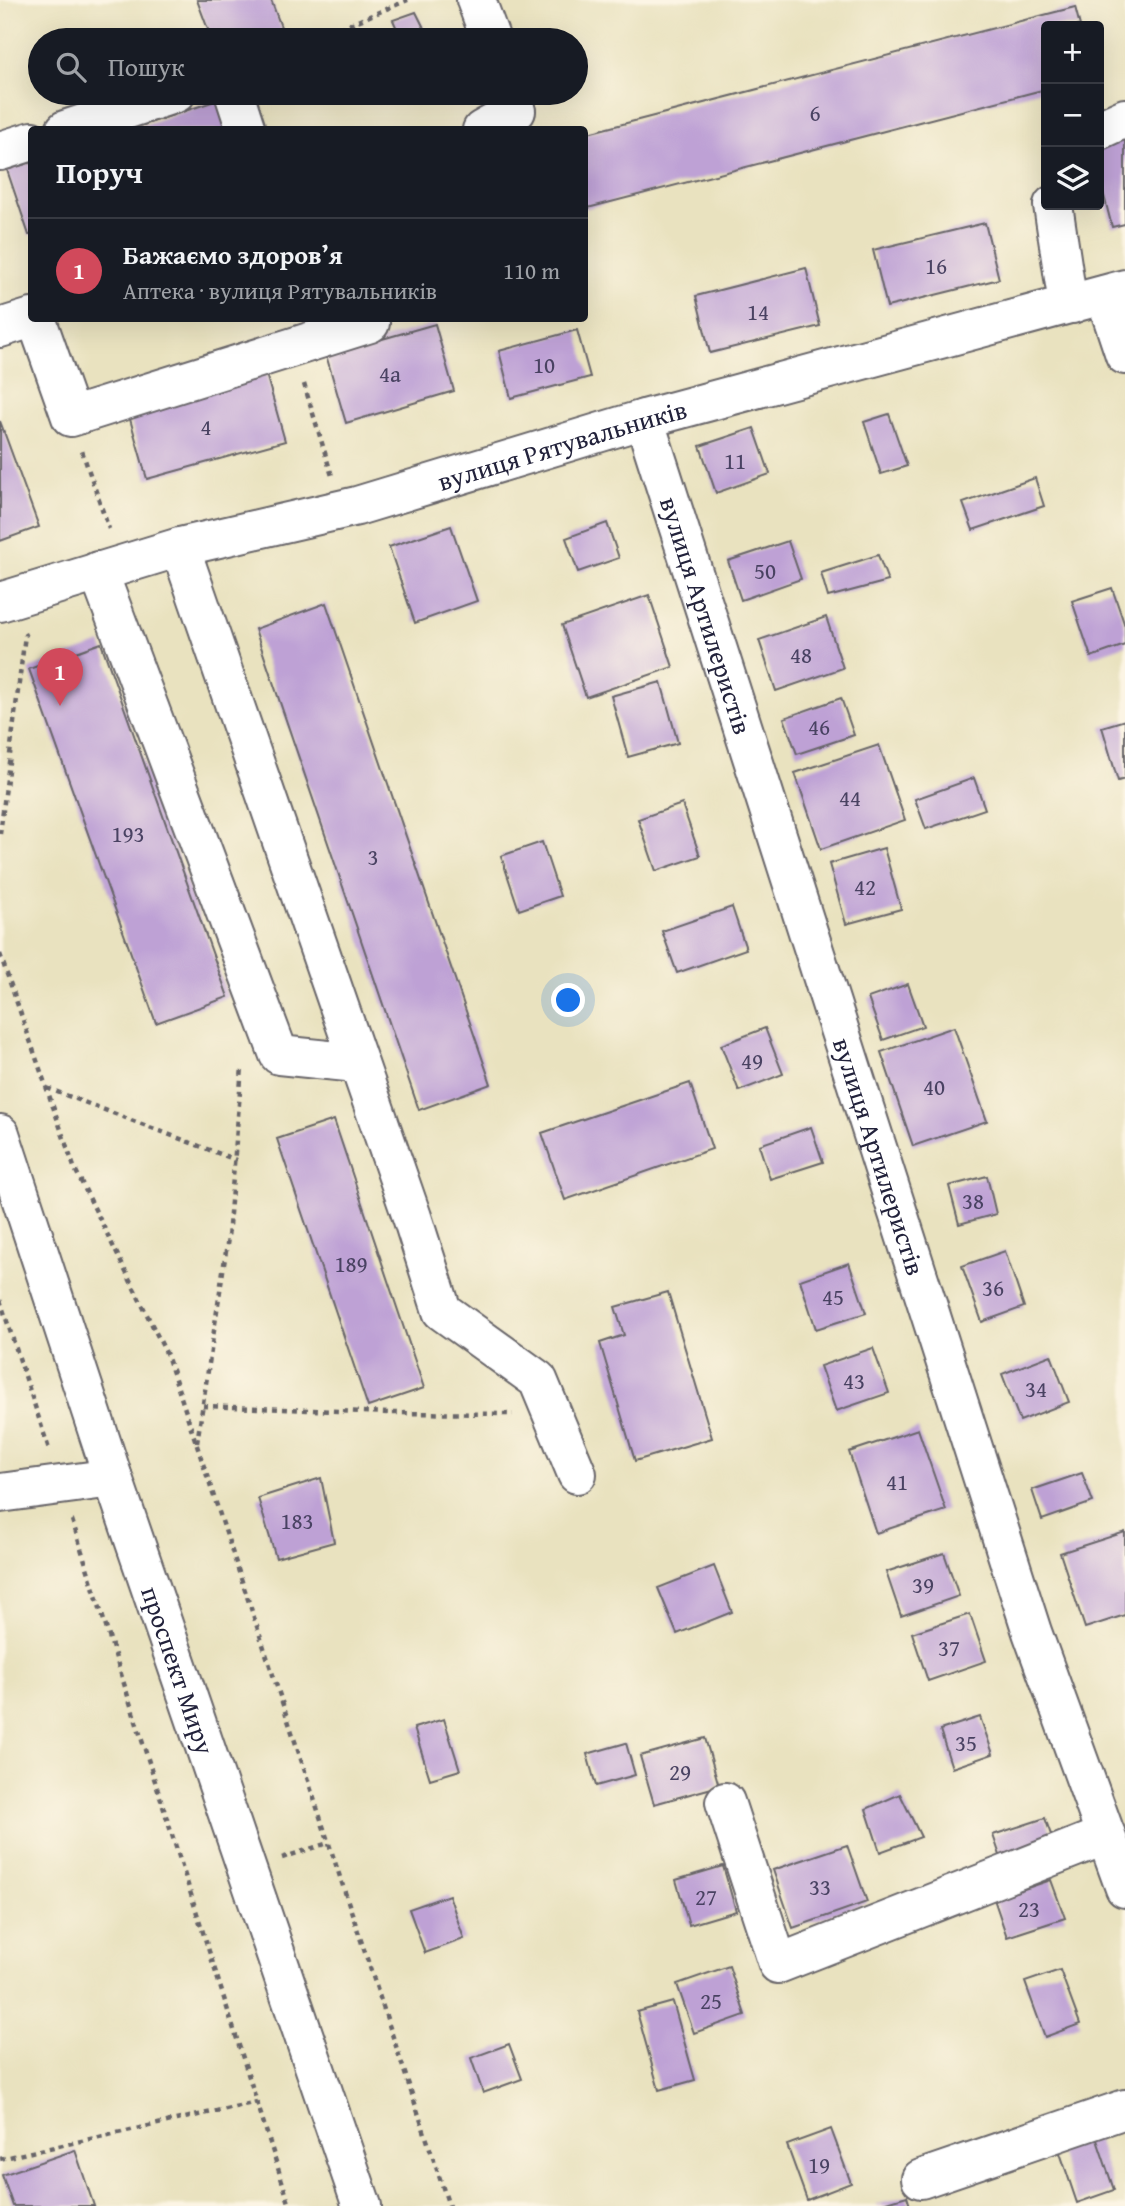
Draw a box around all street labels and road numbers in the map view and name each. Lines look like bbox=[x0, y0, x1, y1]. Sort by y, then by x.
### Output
street label: вулиця Рятувальників bbox=[433, 389, 691, 500]
street label: вулиця Артилеристів bbox=[651, 491, 763, 739]
street label: вулиця Артилеристів bbox=[824, 1032, 936, 1280]
street label: проспект Миру bbox=[132, 1581, 226, 1759]

